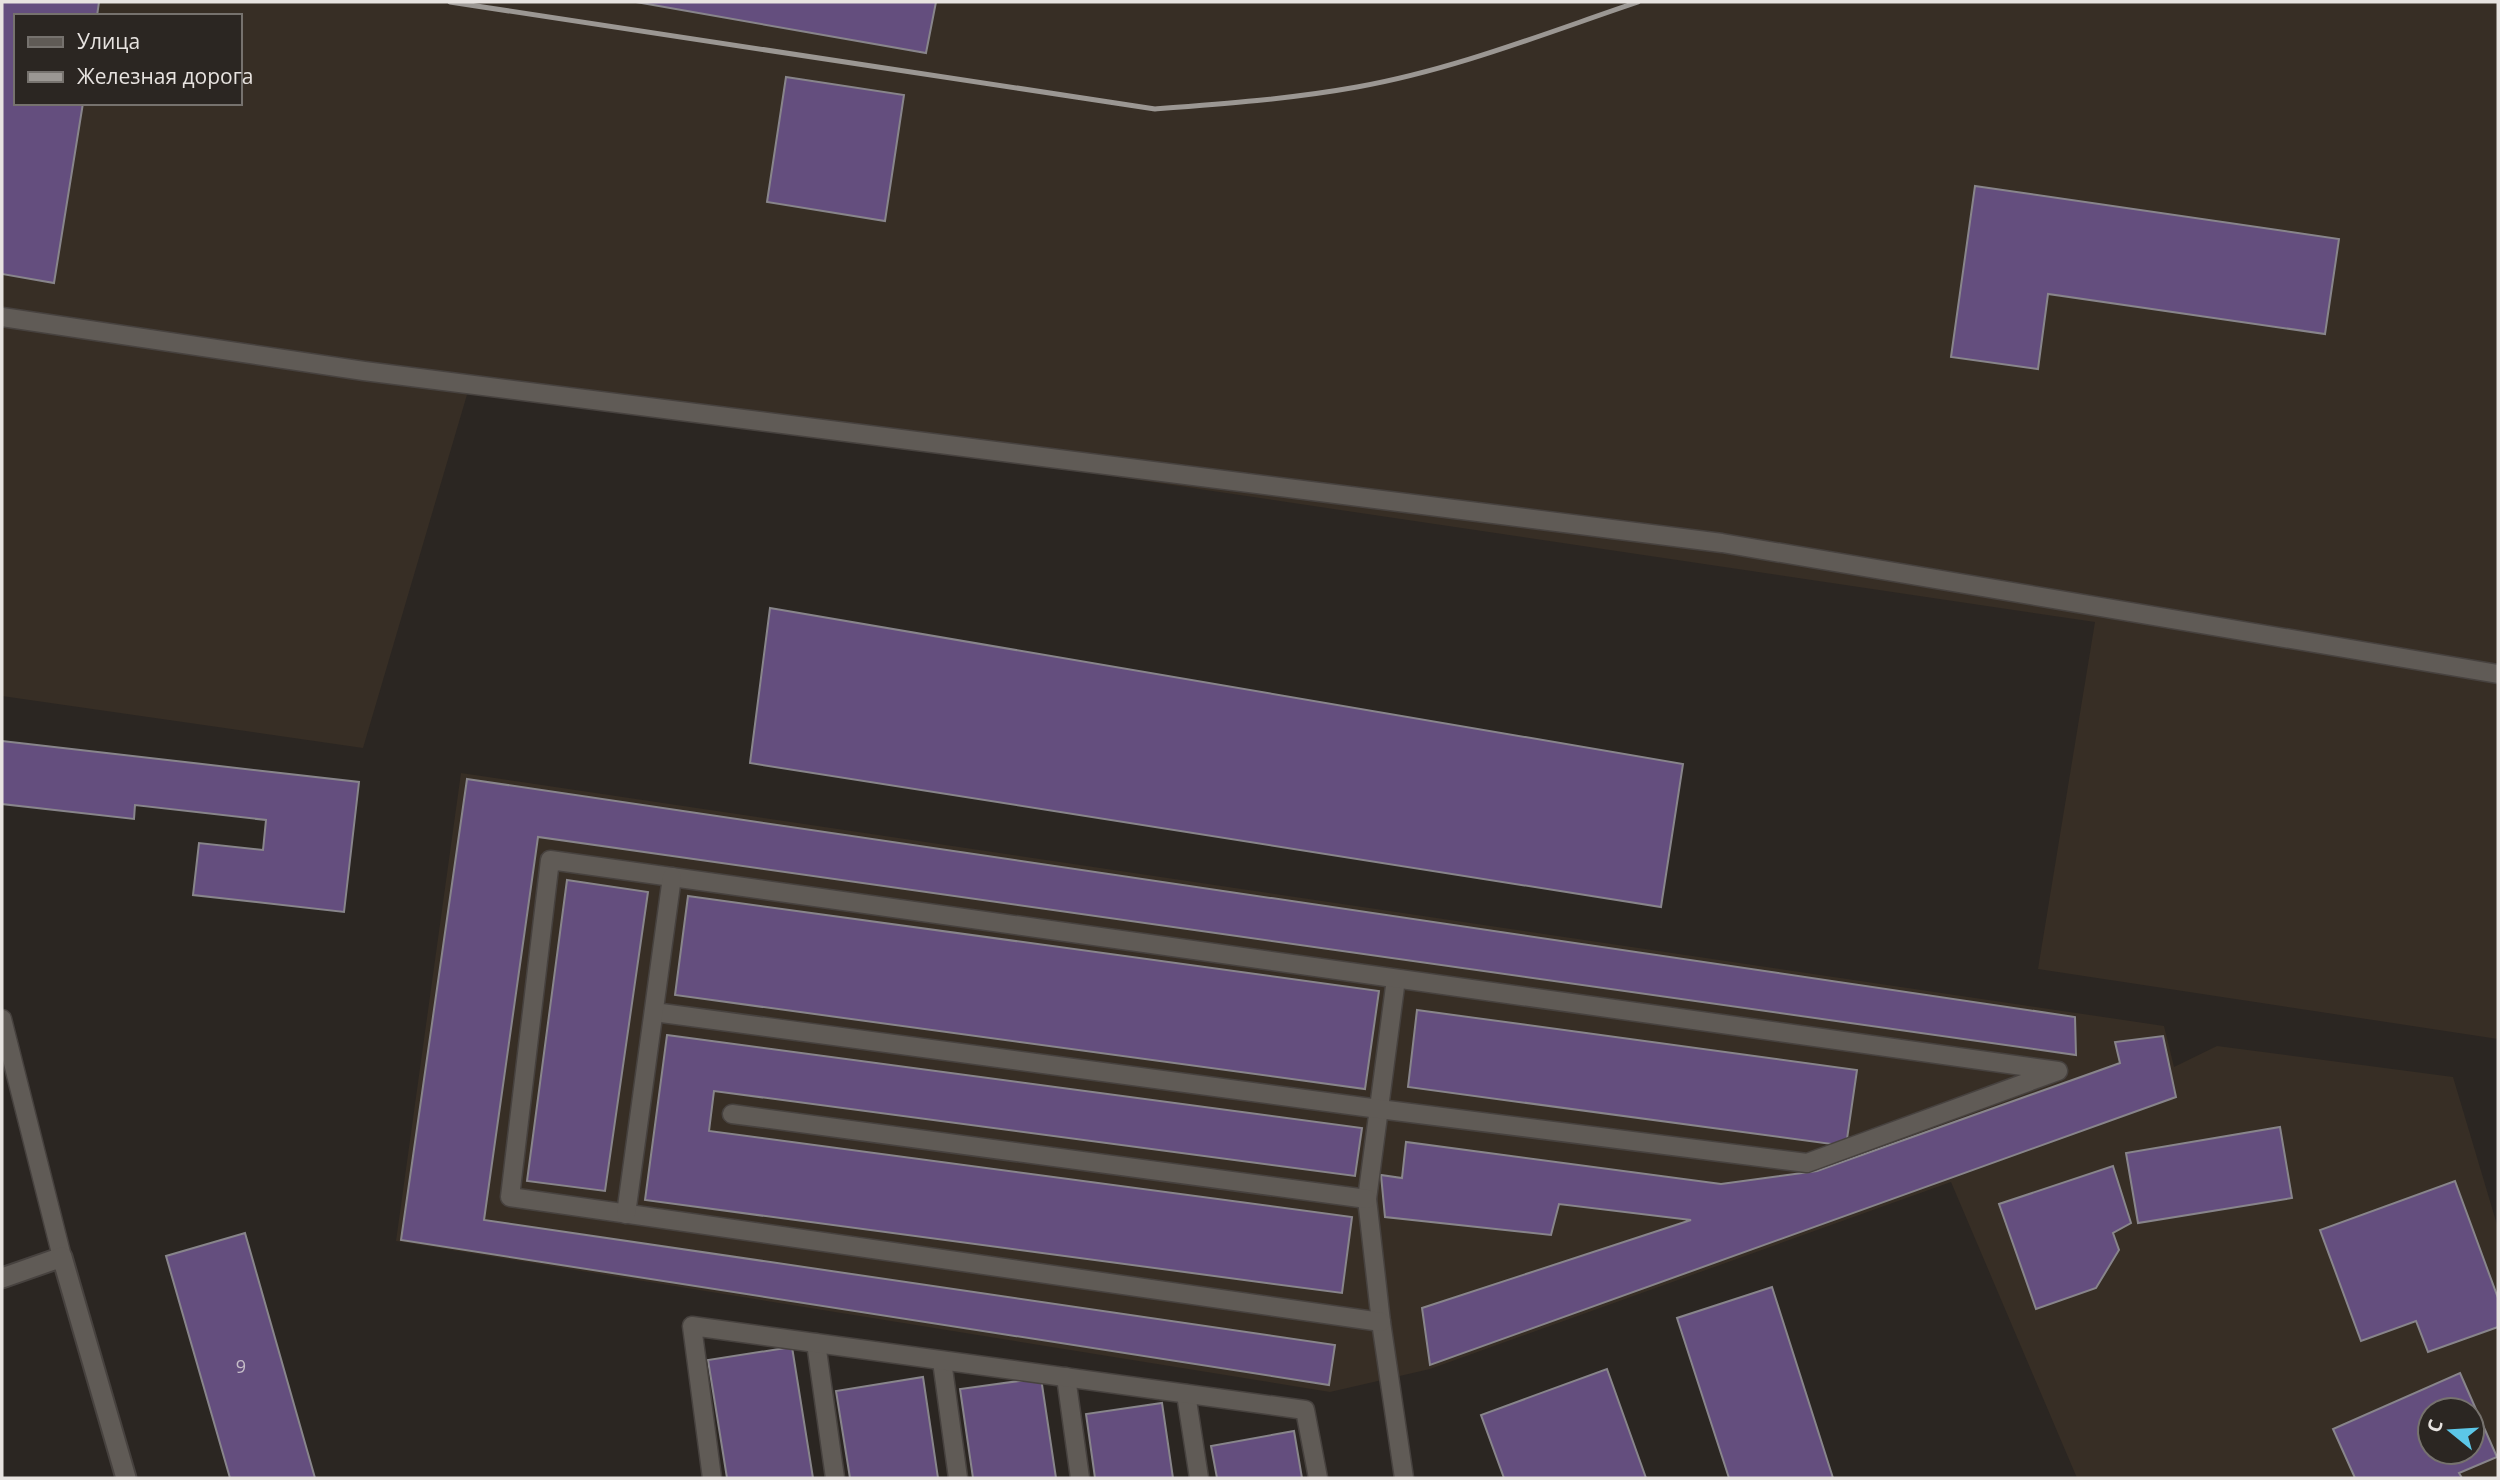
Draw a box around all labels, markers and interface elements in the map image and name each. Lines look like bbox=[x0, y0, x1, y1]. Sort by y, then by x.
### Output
legend bbox=[14, 14, 242, 105]
text: Улица bbox=[77, 27, 140, 55]
text: Железная дорога bbox=[77, 62, 253, 90]
house number: 9 bbox=[236, 1354, 246, 1378]
north arrow bbox=[2416, 1396, 2486, 1466]
text: С bbox=[2421, 1416, 2449, 1436]

